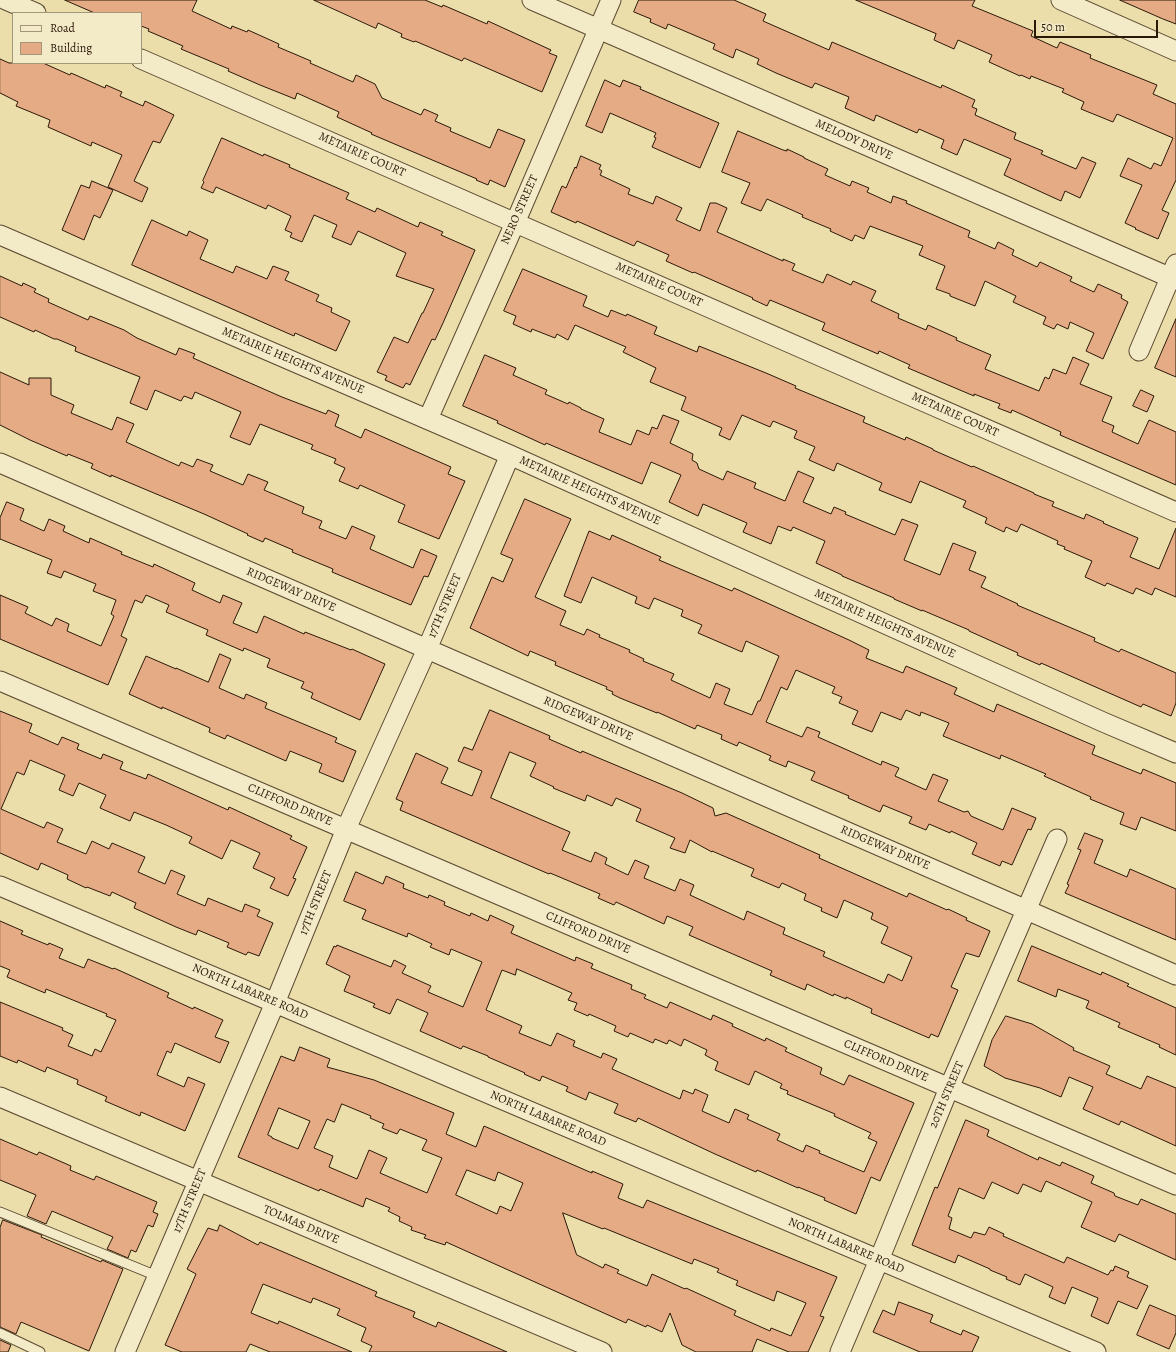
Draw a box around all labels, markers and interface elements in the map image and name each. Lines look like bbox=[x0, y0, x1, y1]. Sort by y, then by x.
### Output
legend bbox=[12, 12, 142, 64]
scale bar bbox=[1036, 12, 1160, 38]
text: 50 m bbox=[1041, 19, 1065, 35]
text: Road bbox=[50, 20, 75, 36]
text: Building bbox=[50, 40, 92, 56]
street label: MELODY DRIVE bbox=[813, 117, 895, 163]
street label: METAIRIE COURT bbox=[316, 129, 408, 181]
street label: NERO STREET bbox=[498, 173, 542, 247]
street label: METAIRIE COURT bbox=[613, 259, 705, 311]
street label: METAIRIE HEIGHTS AVENUE bbox=[220, 324, 366, 398]
street label: METAIRIE COURT bbox=[909, 389, 1001, 441]
street label: METAIRIE HEIGHTS AVENUE bbox=[517, 453, 663, 529]
street label: RIDGEWAY DRIVE bbox=[244, 565, 338, 615]
street label: 17TH STREET bbox=[425, 572, 465, 640]
street label: METAIRIE HEIGHTS AVENUE bbox=[812, 586, 958, 662]
street label: RIDGEWAY DRIVE bbox=[541, 694, 635, 744]
street label: CLIFFORD DRIVE bbox=[245, 781, 335, 829]
street label: RIDGEWAY DRIVE bbox=[838, 823, 932, 873]
street label: 17TH STREET bbox=[297, 869, 335, 937]
street label: CLIFFORD DRIVE bbox=[543, 909, 633, 957]
street label: NORTH LABARRE ROAD bbox=[190, 961, 310, 1023]
street label: CLIFFORD DRIVE bbox=[841, 1037, 931, 1085]
street label: 20TH STREET bbox=[926, 1059, 968, 1131]
street label: NORTH LABARRE ROAD bbox=[488, 1088, 608, 1150]
street label: 17TH STREET bbox=[170, 1167, 210, 1235]
street label: TOLMAS DRIVE bbox=[261, 1203, 341, 1247]
street label: NORTH LABARRE ROAD bbox=[786, 1215, 906, 1277]

